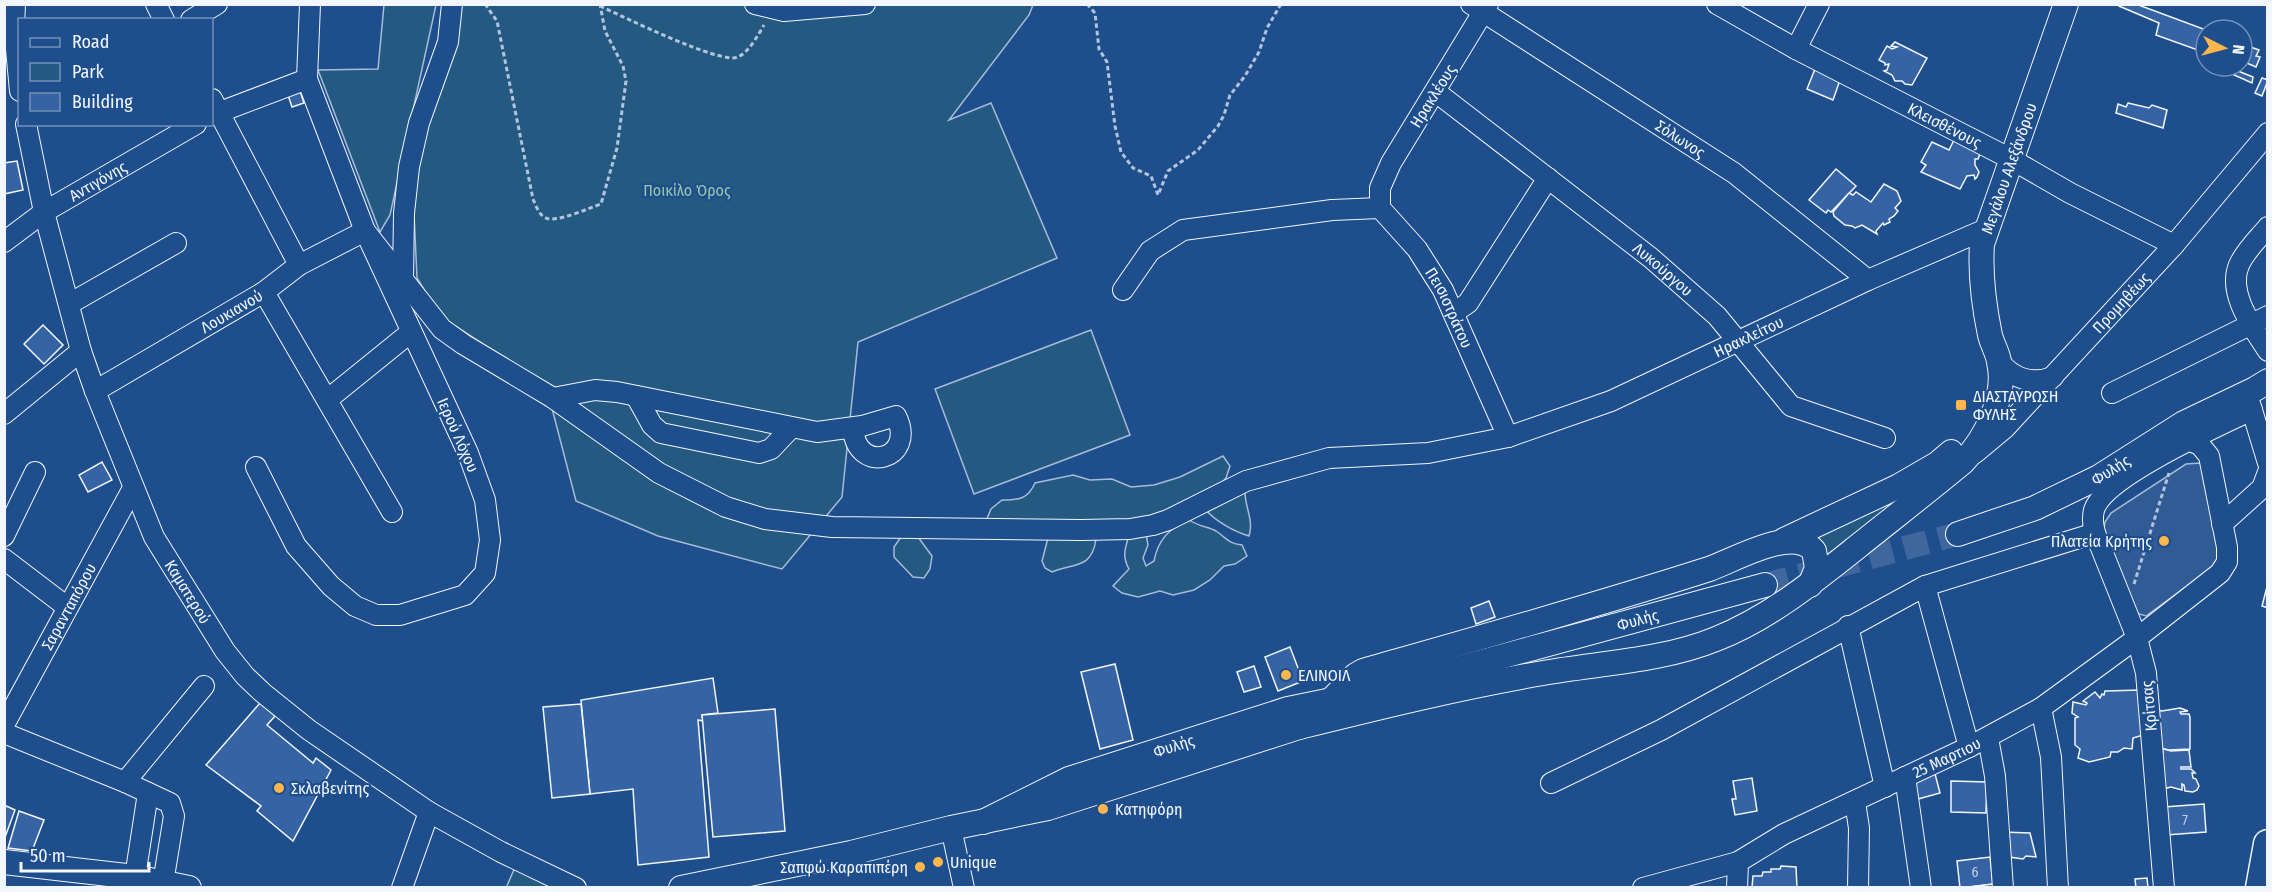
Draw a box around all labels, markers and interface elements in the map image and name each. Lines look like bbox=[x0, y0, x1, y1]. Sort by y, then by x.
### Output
legend bbox=[18, 18, 213, 126]
north arrow bbox=[2194, 18, 2254, 78]
text: Road bbox=[72, 31, 109, 53]
text: N bbox=[2228, 44, 2248, 55]
text: Park bbox=[72, 61, 105, 83]
street label: Ηρακλέους bbox=[1406, 61, 1460, 131]
text: Building bbox=[72, 91, 133, 113]
street label: Κλεισθένους bbox=[1905, 98, 1985, 152]
street label: Μεγάλου Αλεξάνδρου bbox=[1977, 100, 2040, 237]
street label: Σόλωνος bbox=[1652, 116, 1709, 162]
street label: Αντιγόνης bbox=[65, 157, 130, 205]
park label: Ποικίλο Όρος bbox=[643, 181, 731, 200]
street label: Λυκούργου bbox=[1629, 238, 1697, 300]
street label: Πεισιστράτου bbox=[1422, 264, 1477, 351]
street label: Προμηθέως bbox=[2088, 268, 2154, 337]
street label: Λουκιανού bbox=[197, 286, 266, 337]
street label: Ηρακλείτου bbox=[1711, 312, 1787, 361]
place label: ΔΙΑΣΤΑΥΡΩΣΗ ΦΥΛΗΣ bbox=[1973, 387, 2058, 424]
street label: Ιερού Λόχου bbox=[433, 395, 483, 475]
marker: ΔΙΑΣΤΑΥΡΩΣΗ ΦΥΛΗΣ bbox=[1954, 398, 1968, 412]
street label: Φυλής bbox=[2088, 450, 2134, 489]
place label: Πλατεία Κρήτης bbox=[2051, 532, 2152, 551]
marker: Πλατεία Κρήτης bbox=[2157, 534, 2171, 548]
street label: Καματερού bbox=[161, 556, 215, 627]
street label: Σαρανταπόρου bbox=[37, 560, 100, 653]
street label: Φυλής bbox=[1615, 605, 1661, 634]
place label: ΕΛΙΝΟΙΛ bbox=[1298, 666, 1351, 685]
marker: ΕΛΙΝΟΙΛ bbox=[1279, 668, 1293, 682]
street label: Κρίτσας bbox=[2137, 680, 2161, 732]
street label: Φυλής bbox=[1151, 730, 1197, 761]
street label: 25 Μαρτιου bbox=[1909, 733, 1984, 782]
place label: Σκλαβενίτης bbox=[291, 779, 370, 798]
marker: Σκλαβενίτης bbox=[272, 781, 286, 795]
place label: Κατηφόρη bbox=[1115, 800, 1183, 819]
marker: Κατηφόρη bbox=[1096, 802, 1110, 816]
house number: 7 bbox=[2182, 812, 2188, 829]
scale bar bbox=[21, 835, 148, 873]
text: 50 m bbox=[30, 845, 66, 867]
place label: Unique bbox=[950, 853, 997, 872]
marker: Unique bbox=[931, 855, 945, 869]
place label: Σαπφώ Καραπιπέρη bbox=[780, 858, 908, 877]
marker: Σαπφώ Καραπιπέρη bbox=[913, 860, 927, 874]
house number: 6 bbox=[1972, 864, 1979, 881]

